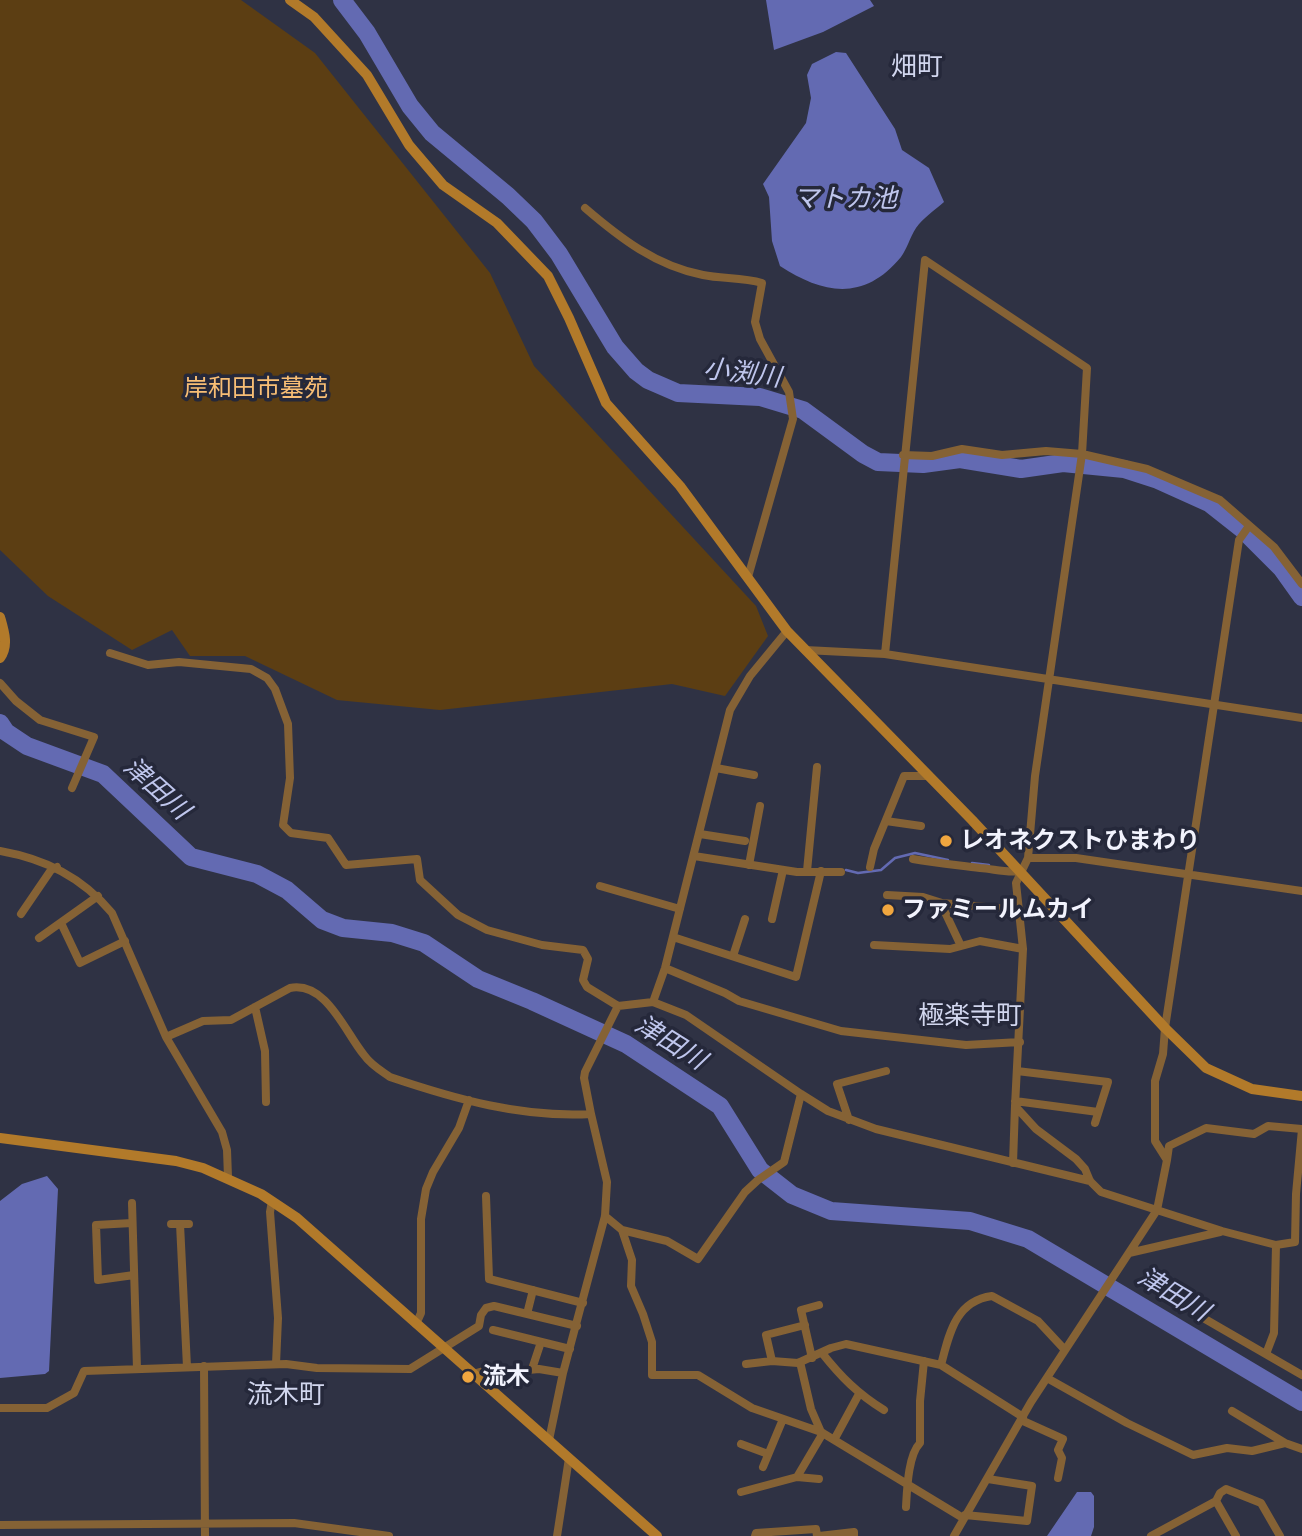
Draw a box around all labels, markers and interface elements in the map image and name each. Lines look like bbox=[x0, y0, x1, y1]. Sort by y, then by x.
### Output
district label: 畑町 bbox=[891, 52, 943, 84]
water label: マトカ池 bbox=[793, 184, 897, 216]
water label: 小渕川 bbox=[701, 354, 783, 394]
park label: 岸和田市墓苑 bbox=[184, 375, 328, 403]
water label: 津田川 bbox=[117, 751, 195, 827]
place label: レオネクストひまわり bbox=[960, 827, 1200, 855]
marker: レオネクストひまわり bbox=[938, 833, 954, 849]
place label: ファミールムカイ bbox=[902, 896, 1094, 924]
marker: ファミールムカイ bbox=[880, 902, 896, 918]
district label: 極楽寺町 bbox=[918, 1001, 1022, 1033]
water label: 津田川 bbox=[629, 1009, 711, 1077]
water label: 津田川 bbox=[1132, 1262, 1214, 1328]
place label: 流木 bbox=[482, 1363, 530, 1391]
marker: 流木 bbox=[460, 1369, 476, 1385]
district label: 流木町 bbox=[247, 1380, 325, 1412]

